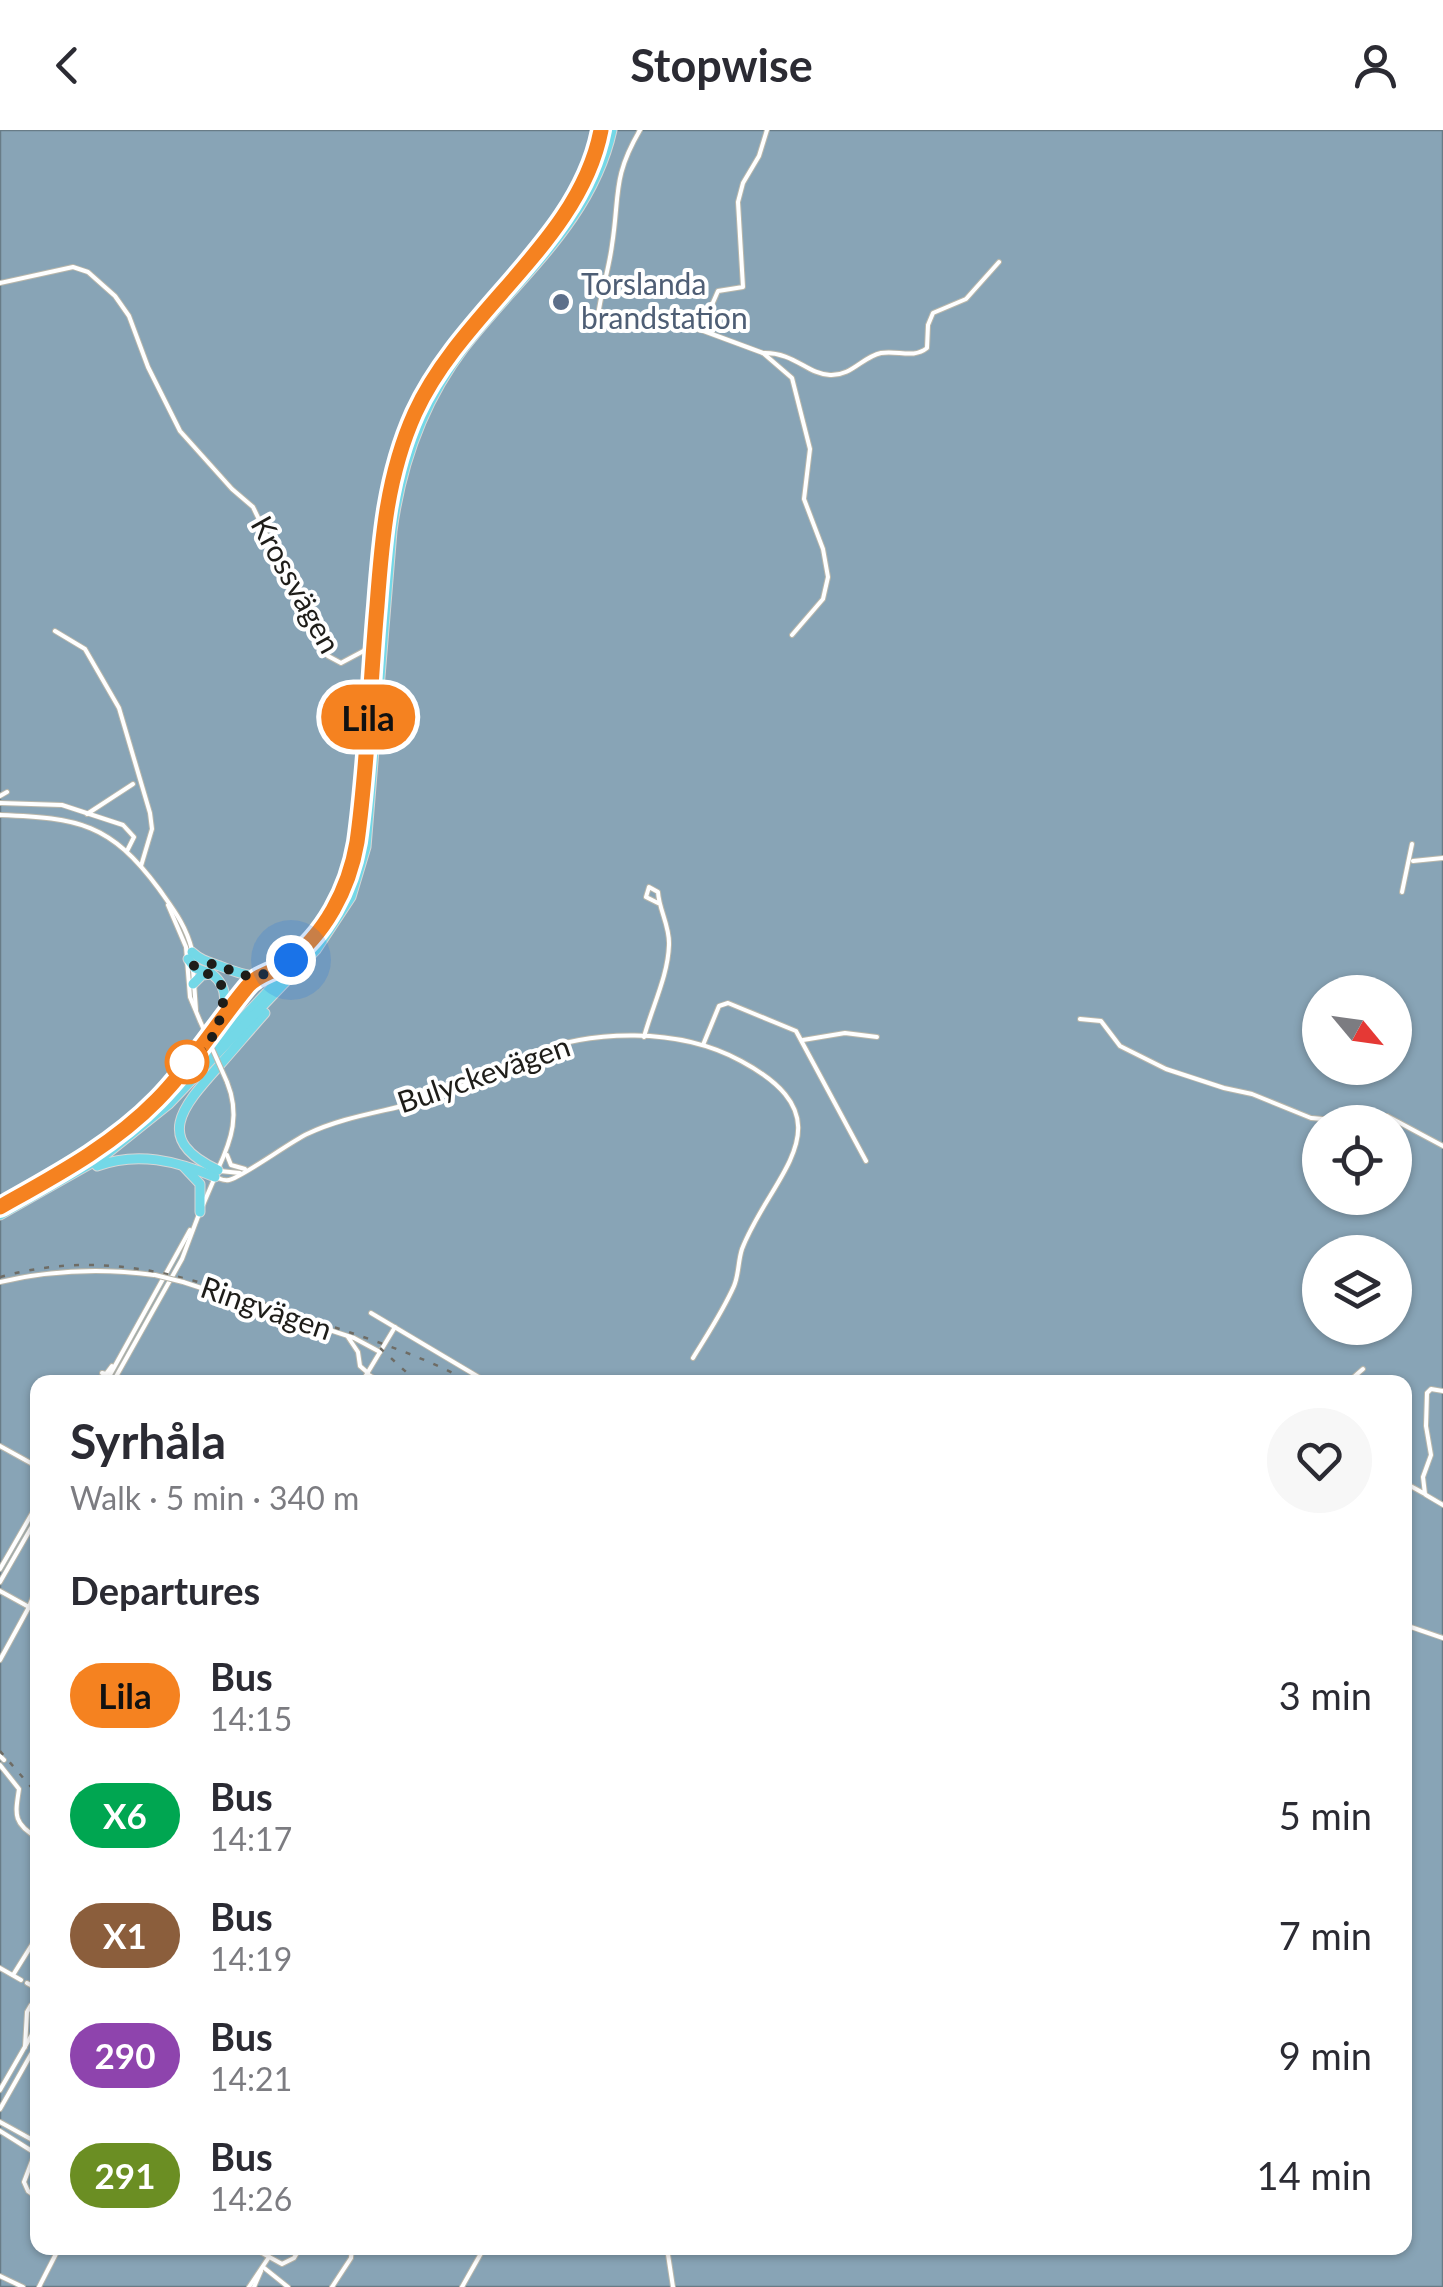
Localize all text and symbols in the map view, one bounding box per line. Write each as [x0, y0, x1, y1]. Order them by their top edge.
icon: back [40, 38, 95, 93]
text: Stopwise [630, 38, 813, 92]
icon: person [1348, 38, 1403, 93]
place label: Torslanda brandstation [581, 265, 748, 335]
marker: Torslanda brandstation [550, 291, 572, 313]
street label: Krossvägen [244, 509, 349, 659]
line badge: Lila [298, 684, 438, 750]
text: Lila [341, 696, 395, 738]
your location [266, 935, 316, 985]
north arrow [1302, 975, 1412, 1085]
map controls [1302, 975, 1412, 1345]
street label: Bulyckevägen [392, 1027, 574, 1119]
unlabelled marker [166, 1041, 208, 1083]
button: locate [1302, 1105, 1412, 1215]
button: layers [1302, 1235, 1412, 1345]
street label: Ringvägen [196, 1268, 337, 1346]
button: heart [1267, 1408, 1372, 1513]
text: Syrhåla [70, 1412, 226, 1469]
text: Walk · 5 min · 340 m [70, 1478, 359, 1517]
text: Departures [70, 1567, 260, 1613]
text: Bus [210, 1653, 273, 1699]
text: 3 min [1279, 1672, 1372, 1718]
text: Lila [98, 1674, 152, 1716]
text: 14:15 [210, 1699, 292, 1738]
text: Bus [210, 1773, 273, 1819]
text: 5 min [1279, 1792, 1372, 1838]
text: X6 [103, 1794, 147, 1836]
text: 14:17 [210, 1819, 292, 1858]
text: Bus [210, 1893, 273, 1939]
text: 7 min [1279, 1912, 1372, 1958]
text: X1 [103, 1914, 147, 1956]
text: 14:19 [210, 1939, 292, 1978]
text: Bus [210, 2013, 273, 2059]
text: 9 min [1279, 2032, 1372, 2078]
text: 290 [95, 2034, 155, 2076]
text: 14:21 [210, 2059, 292, 2098]
text: Bus [210, 2133, 273, 2179]
text: 14 min [1257, 2152, 1372, 2198]
text: 291 [95, 2154, 155, 2196]
text: 14:26 [210, 2179, 292, 2218]

